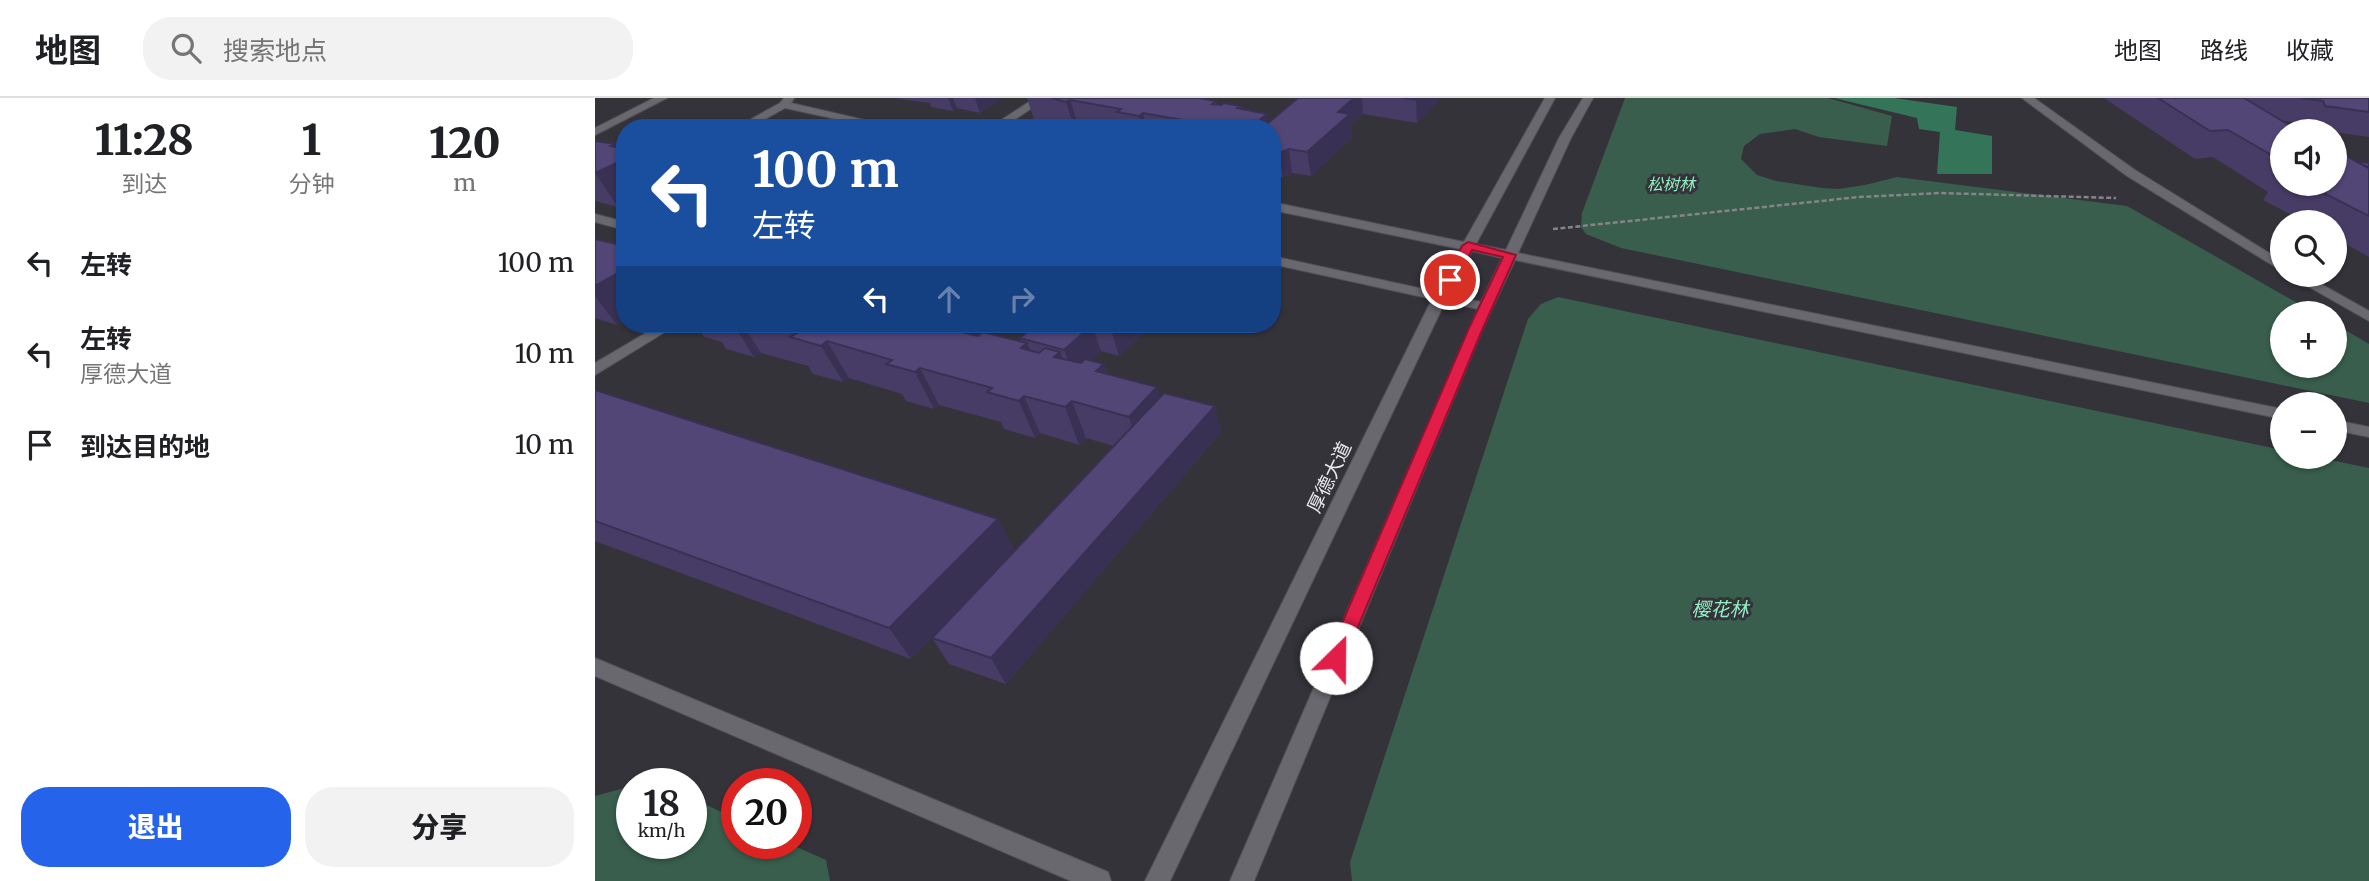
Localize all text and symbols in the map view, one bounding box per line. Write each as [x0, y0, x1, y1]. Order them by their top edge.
search box [143, 17, 633, 80]
icon: search [167, 29, 205, 67]
text: 地图 [35, 30, 101, 71]
text: 搜索地点 [223, 34, 327, 67]
text: 地图 [2114, 35, 2162, 66]
text: 路线 [2200, 35, 2248, 66]
text: 收藏 [2286, 35, 2334, 66]
text: 11:28 [95, 114, 194, 166]
text: 1 [302, 114, 321, 166]
text: 120 [429, 117, 500, 169]
map controls [2270, 119, 2347, 469]
button: sound [2270, 119, 2347, 196]
text: 100 m [752, 139, 899, 200]
icon: left [637, 147, 728, 238]
text: m [453, 168, 476, 197]
text: 到达 [121, 169, 167, 198]
text: 分钟 [288, 169, 334, 198]
park label: 松树林 [1647, 174, 1697, 194]
text: 左转 [752, 206, 816, 246]
button: search [2270, 210, 2347, 287]
icon: left [21, 244, 59, 282]
text: 100 m [498, 246, 574, 279]
text: 左转 [80, 248, 132, 281]
pin [1420, 250, 1480, 310]
icon: arrive [1431, 261, 1469, 299]
icon: left [857, 280, 895, 318]
icon: ahead [930, 280, 968, 318]
icon: right [1003, 280, 1041, 318]
button: + [2270, 301, 2347, 378]
text: 左转 [80, 322, 132, 355]
icon: left [21, 335, 59, 373]
text: 10 m [515, 337, 574, 370]
text: 厚德大道 [80, 359, 172, 388]
button: − [2270, 392, 2347, 469]
icon: arrive [21, 426, 59, 464]
text: 10 m [515, 428, 574, 461]
text: 到达目的地 [80, 430, 210, 463]
street label: 厚德大道 [1302, 438, 1356, 516]
park label: 樱花林 [1691, 597, 1750, 621]
position arrow [1299, 621, 1373, 695]
speed limit sign: 20 [721, 768, 812, 859]
text: 18 [643, 782, 680, 826]
button: 退出 [21, 787, 291, 867]
button: 分享 [305, 787, 574, 867]
text: km/h [638, 819, 685, 842]

